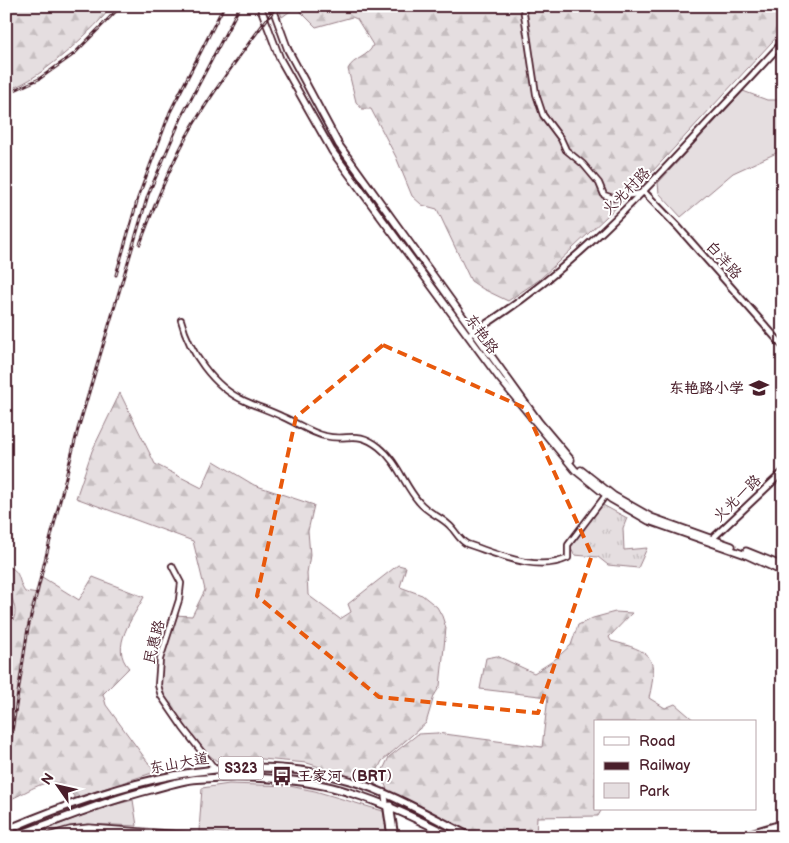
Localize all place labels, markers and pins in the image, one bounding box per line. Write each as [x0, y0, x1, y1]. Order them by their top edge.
school or university icon: 东艳路小学 [748, 377, 770, 399]
place label: 东艳路小学 [669, 379, 744, 398]
bus stop icon: 王家河（BRT） [271, 765, 293, 787]
place label: 王家河（BRT） [297, 767, 401, 786]

